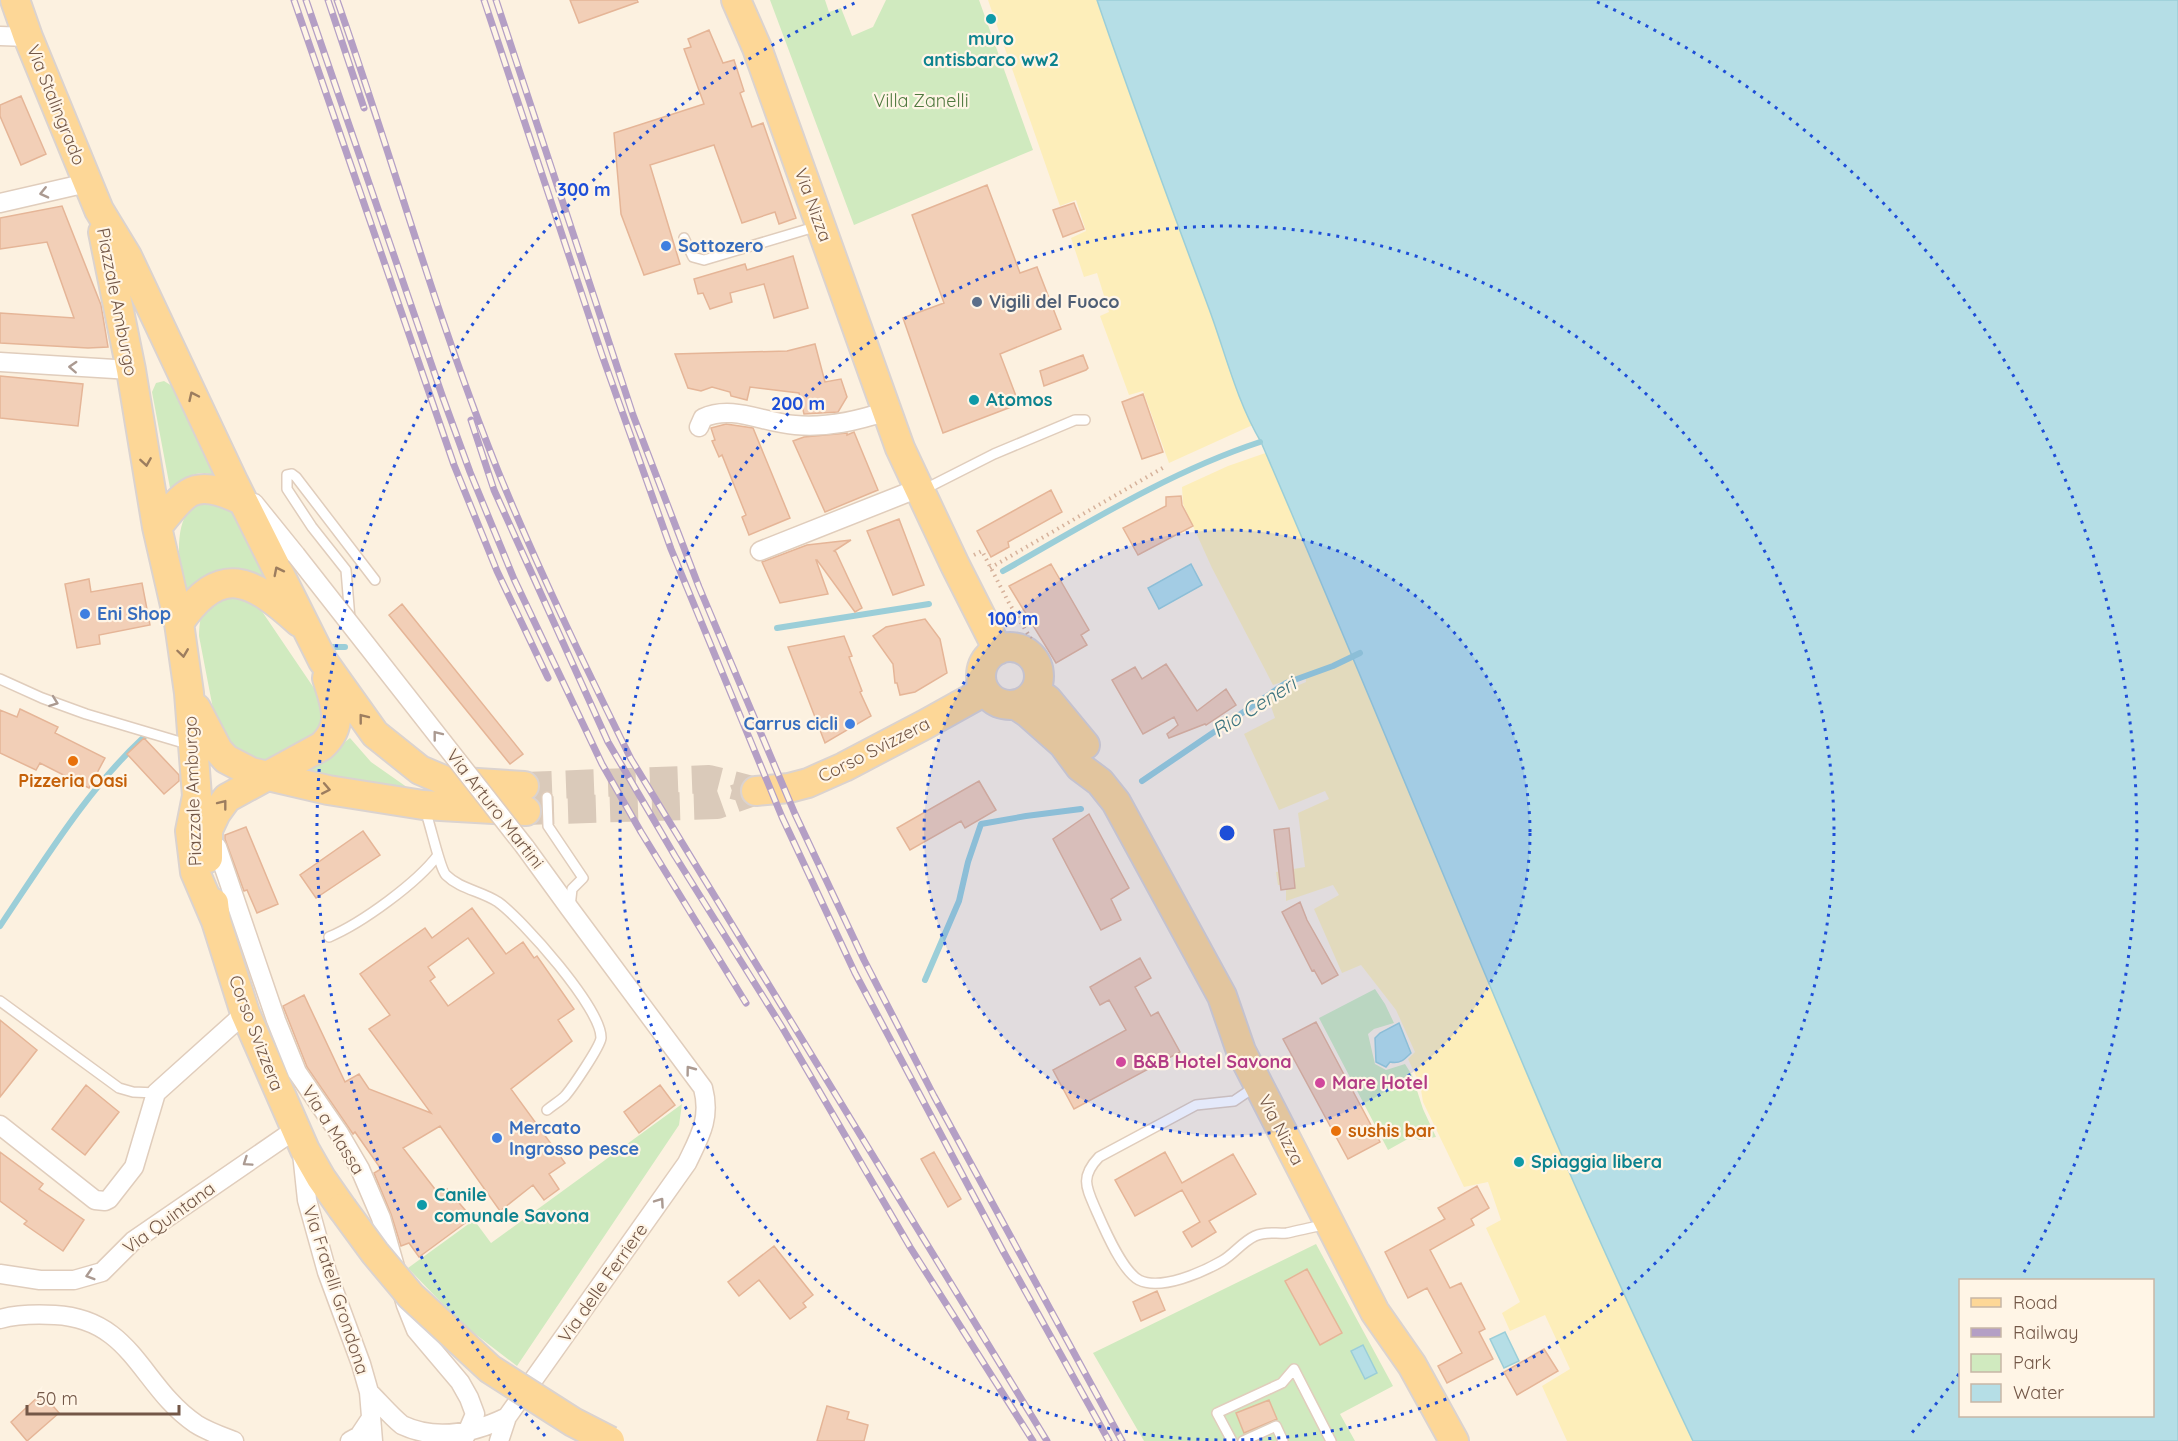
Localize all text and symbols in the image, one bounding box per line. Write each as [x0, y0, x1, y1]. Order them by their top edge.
marker: muro antisbarco ww2 [984, 12, 998, 26]
place label: muro antisbarco ww2 [923, 27, 1059, 71]
street label: Via Stalingrado [22, 41, 91, 168]
park label: Villa Zanelli [873, 89, 969, 112]
street label: Via Nizza [790, 165, 837, 245]
text: 300 m [557, 178, 611, 201]
one-way arrow [39, 186, 49, 199]
street label: Piazzale Amburgo [92, 226, 143, 378]
place label: Sottozero [678, 234, 763, 257]
marker: Sottozero [659, 239, 673, 253]
place label: Vigili del Fuoco [989, 290, 1119, 313]
marker: Vigili del Fuoco [970, 295, 984, 309]
one-way arrow [68, 360, 77, 373]
place label: Atomos [986, 388, 1053, 411]
one-way arrow [189, 391, 201, 402]
text: 200 m [771, 392, 825, 415]
marker: Atomos [967, 393, 981, 407]
one-way arrow [139, 456, 152, 466]
one-way arrow [274, 567, 286, 578]
place label: Eni Shop [97, 602, 171, 625]
marker: Eni Shop [78, 607, 92, 621]
text: 100 m [988, 607, 1038, 630]
one-way arrow [177, 648, 189, 658]
water label: Rio Ceneri [1207, 670, 1303, 742]
one-way arrow [48, 695, 59, 708]
place label: Carrus cicli [743, 712, 838, 735]
street label: Corso Svizzera [814, 712, 933, 788]
one-way arrow [359, 714, 370, 725]
street label: Piazzale Amburgo [178, 716, 207, 867]
marker: Carrus cicli [843, 717, 857, 731]
one-way arrow [434, 730, 445, 741]
street label: Via Arturo Martini [441, 744, 549, 873]
marker: Pizzeria Oasi [66, 754, 80, 768]
place label: Pizzeria Oasi [18, 769, 128, 792]
one-way arrow [321, 782, 331, 795]
one-way arrow [215, 800, 226, 811]
centre of rings [1217, 823, 1237, 843]
street label: Corso Svizzera [224, 972, 289, 1094]
place label: B&B Hotel Savona [1133, 1050, 1291, 1073]
marker: B&B Hotel Savona [1114, 1055, 1128, 1069]
one-way arrow [687, 1066, 698, 1077]
place label: Mare Hotel [1332, 1071, 1428, 1094]
marker: Mare Hotel [1313, 1076, 1327, 1090]
street label: Via a Massa [297, 1081, 370, 1179]
street label: Via Nizza [1253, 1090, 1310, 1169]
place label: Mercato Ingrosso pesce [509, 1116, 639, 1160]
place label: sushis bar [1348, 1119, 1435, 1142]
marker: sushis bar [1329, 1124, 1343, 1138]
marker: Mercato Ingrosso pesce [490, 1131, 504, 1145]
place label: Spiaggia libera [1531, 1150, 1662, 1173]
one-way arrow [243, 1155, 254, 1166]
marker: Spiaggia libera [1512, 1155, 1526, 1169]
street label: Via Quintana [118, 1176, 219, 1259]
place label: Canile comunale Savona [434, 1183, 589, 1227]
one-way arrow [653, 1197, 664, 1208]
marker: Canile comunale Savona [415, 1198, 429, 1212]
street label: Via Fratelli Grondona [298, 1203, 375, 1377]
street label: Via delle Ferriere [553, 1219, 652, 1347]
one-way arrow [85, 1268, 96, 1280]
legend [1959, 1279, 2154, 1417]
text: Road [2013, 1291, 2058, 1314]
text: Railway [2013, 1321, 2079, 1344]
text: Park [2013, 1351, 2051, 1374]
scale bar [27, 1378, 178, 1416]
text: Water [2013, 1381, 2064, 1404]
text: 50 m [36, 1387, 78, 1410]

